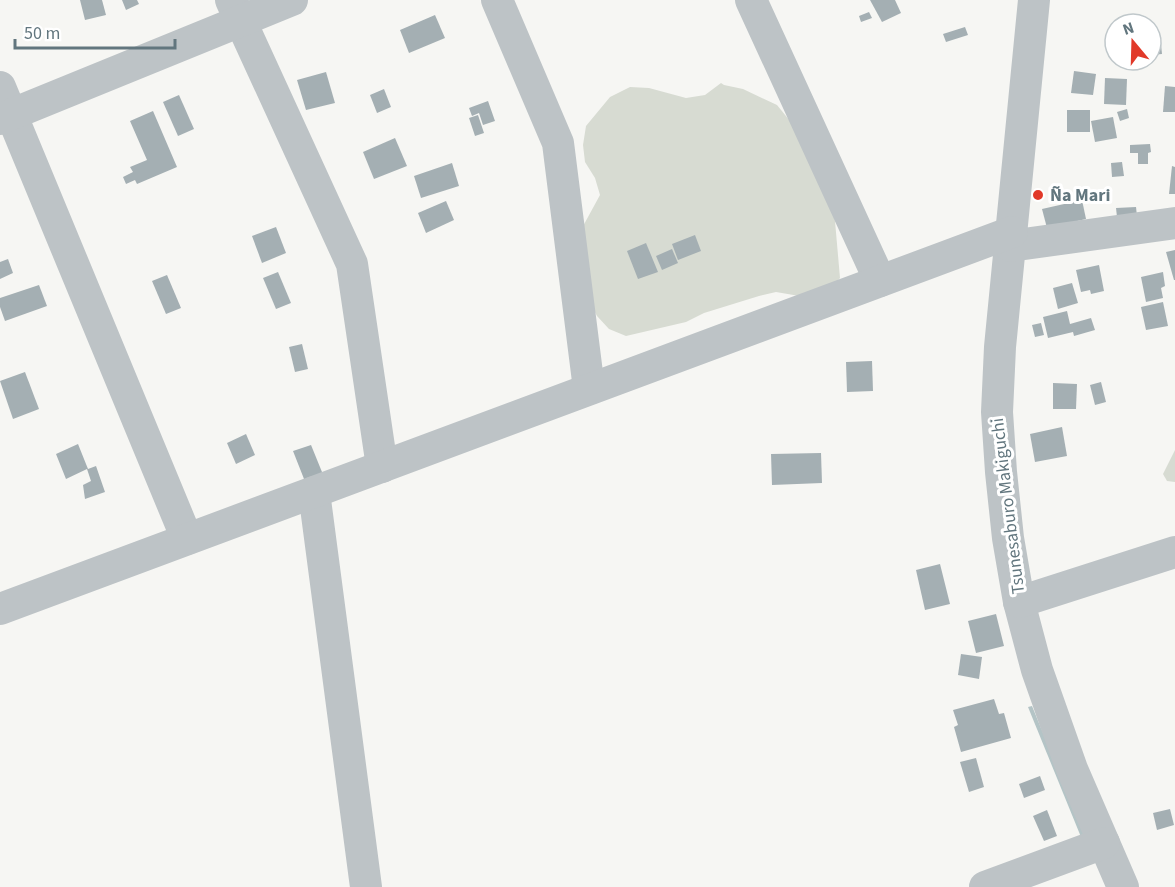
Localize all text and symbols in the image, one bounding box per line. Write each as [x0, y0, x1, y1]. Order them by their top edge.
scale bar [15, 12, 176, 50]
north arrow [1103, 12, 1163, 72]
text: N [1120, 17, 1137, 41]
text: 50 m [24, 21, 60, 46]
place label: Ña Mari [1050, 183, 1110, 208]
marker: Ña Mari [1031, 188, 1045, 202]
street label: Tsunesaburo Makiguchi [985, 416, 1031, 596]

